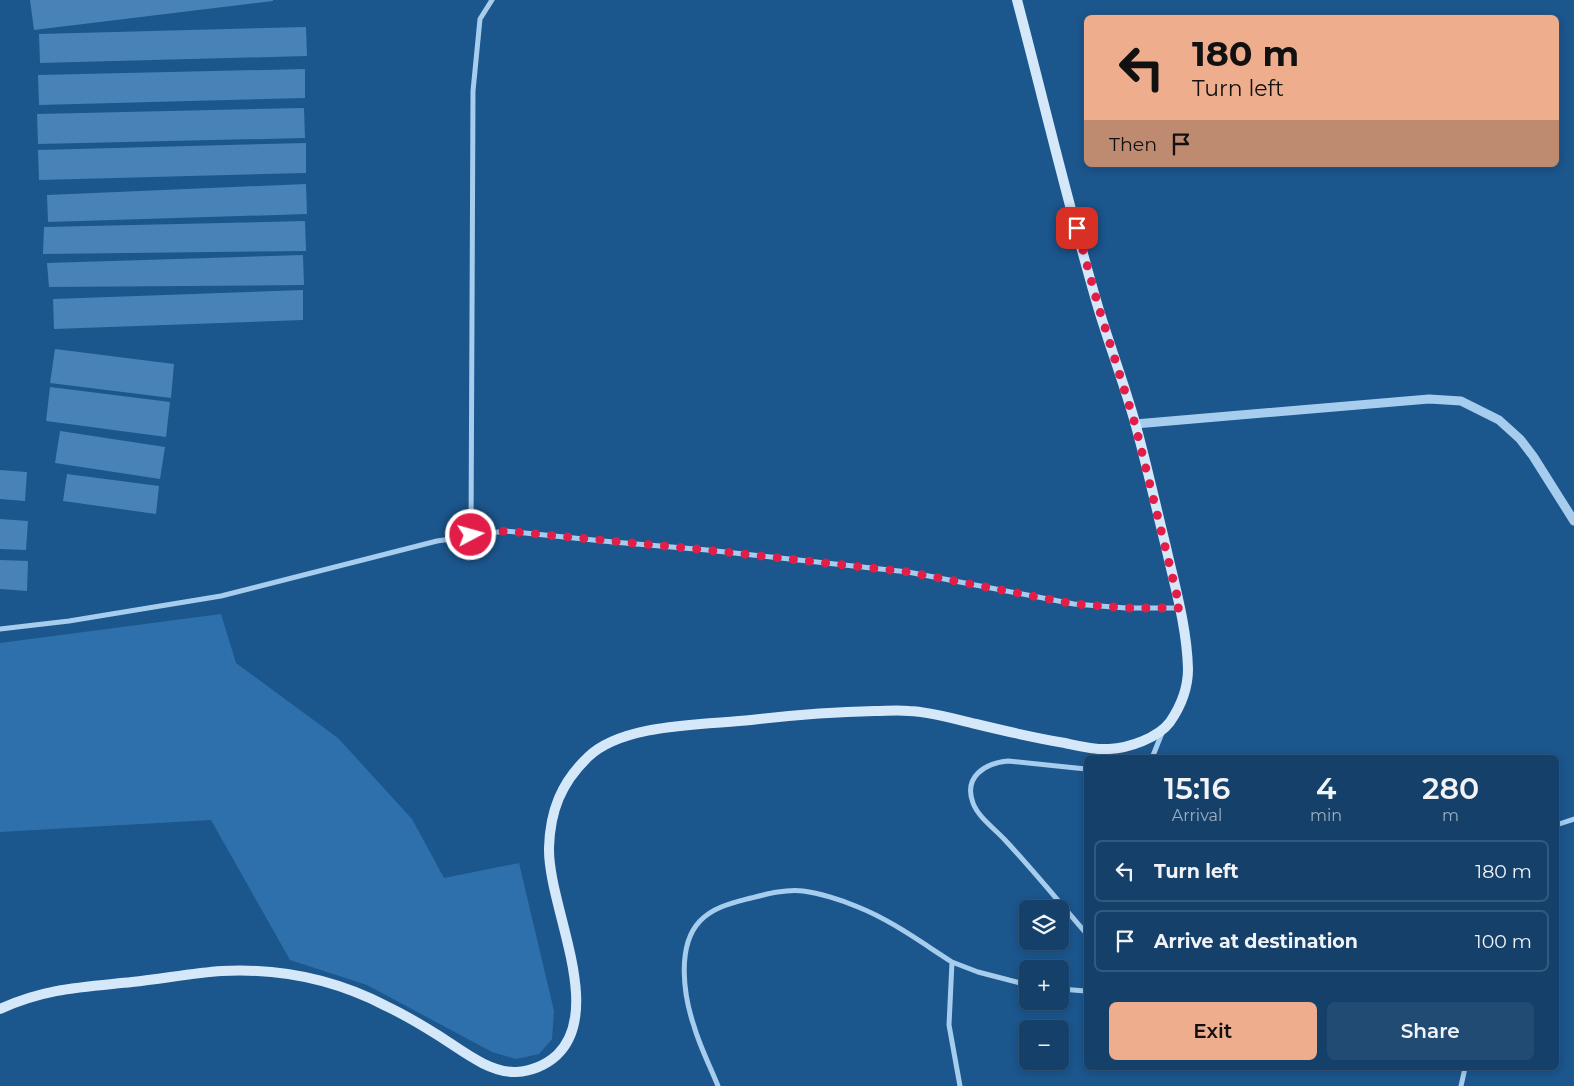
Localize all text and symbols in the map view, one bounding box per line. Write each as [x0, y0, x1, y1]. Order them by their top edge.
text: 180 m [1192, 32, 1299, 75]
icon: left [1109, 35, 1174, 100]
text: Turn left [1192, 75, 1284, 102]
icon: arrive [1167, 130, 1195, 158]
text: Then [1109, 133, 1157, 156]
pin [1056, 207, 1098, 249]
icon: arrive [1063, 214, 1091, 242]
position arrow [444, 508, 496, 560]
text: 15:16 [1164, 770, 1230, 807]
text: 4 [1316, 770, 1336, 807]
text: 280 [1422, 770, 1479, 807]
text: Arrival [1172, 806, 1222, 825]
text: min [1310, 806, 1342, 825]
text: m [1442, 806, 1459, 825]
icon: left [1111, 857, 1139, 885]
text: Turn left [1154, 860, 1239, 883]
text: 180 m [1475, 860, 1532, 883]
map controls [1019, 900, 1069, 1070]
button: layers [1019, 900, 1069, 950]
icon: arrive [1111, 927, 1139, 955]
text: Arrive at destination [1154, 930, 1358, 953]
text: 100 m [1475, 930, 1532, 953]
button: + [1019, 960, 1069, 1010]
button: Exit [1109, 1002, 1317, 1060]
button: Share [1327, 1002, 1534, 1060]
button: − [1019, 1020, 1069, 1070]

